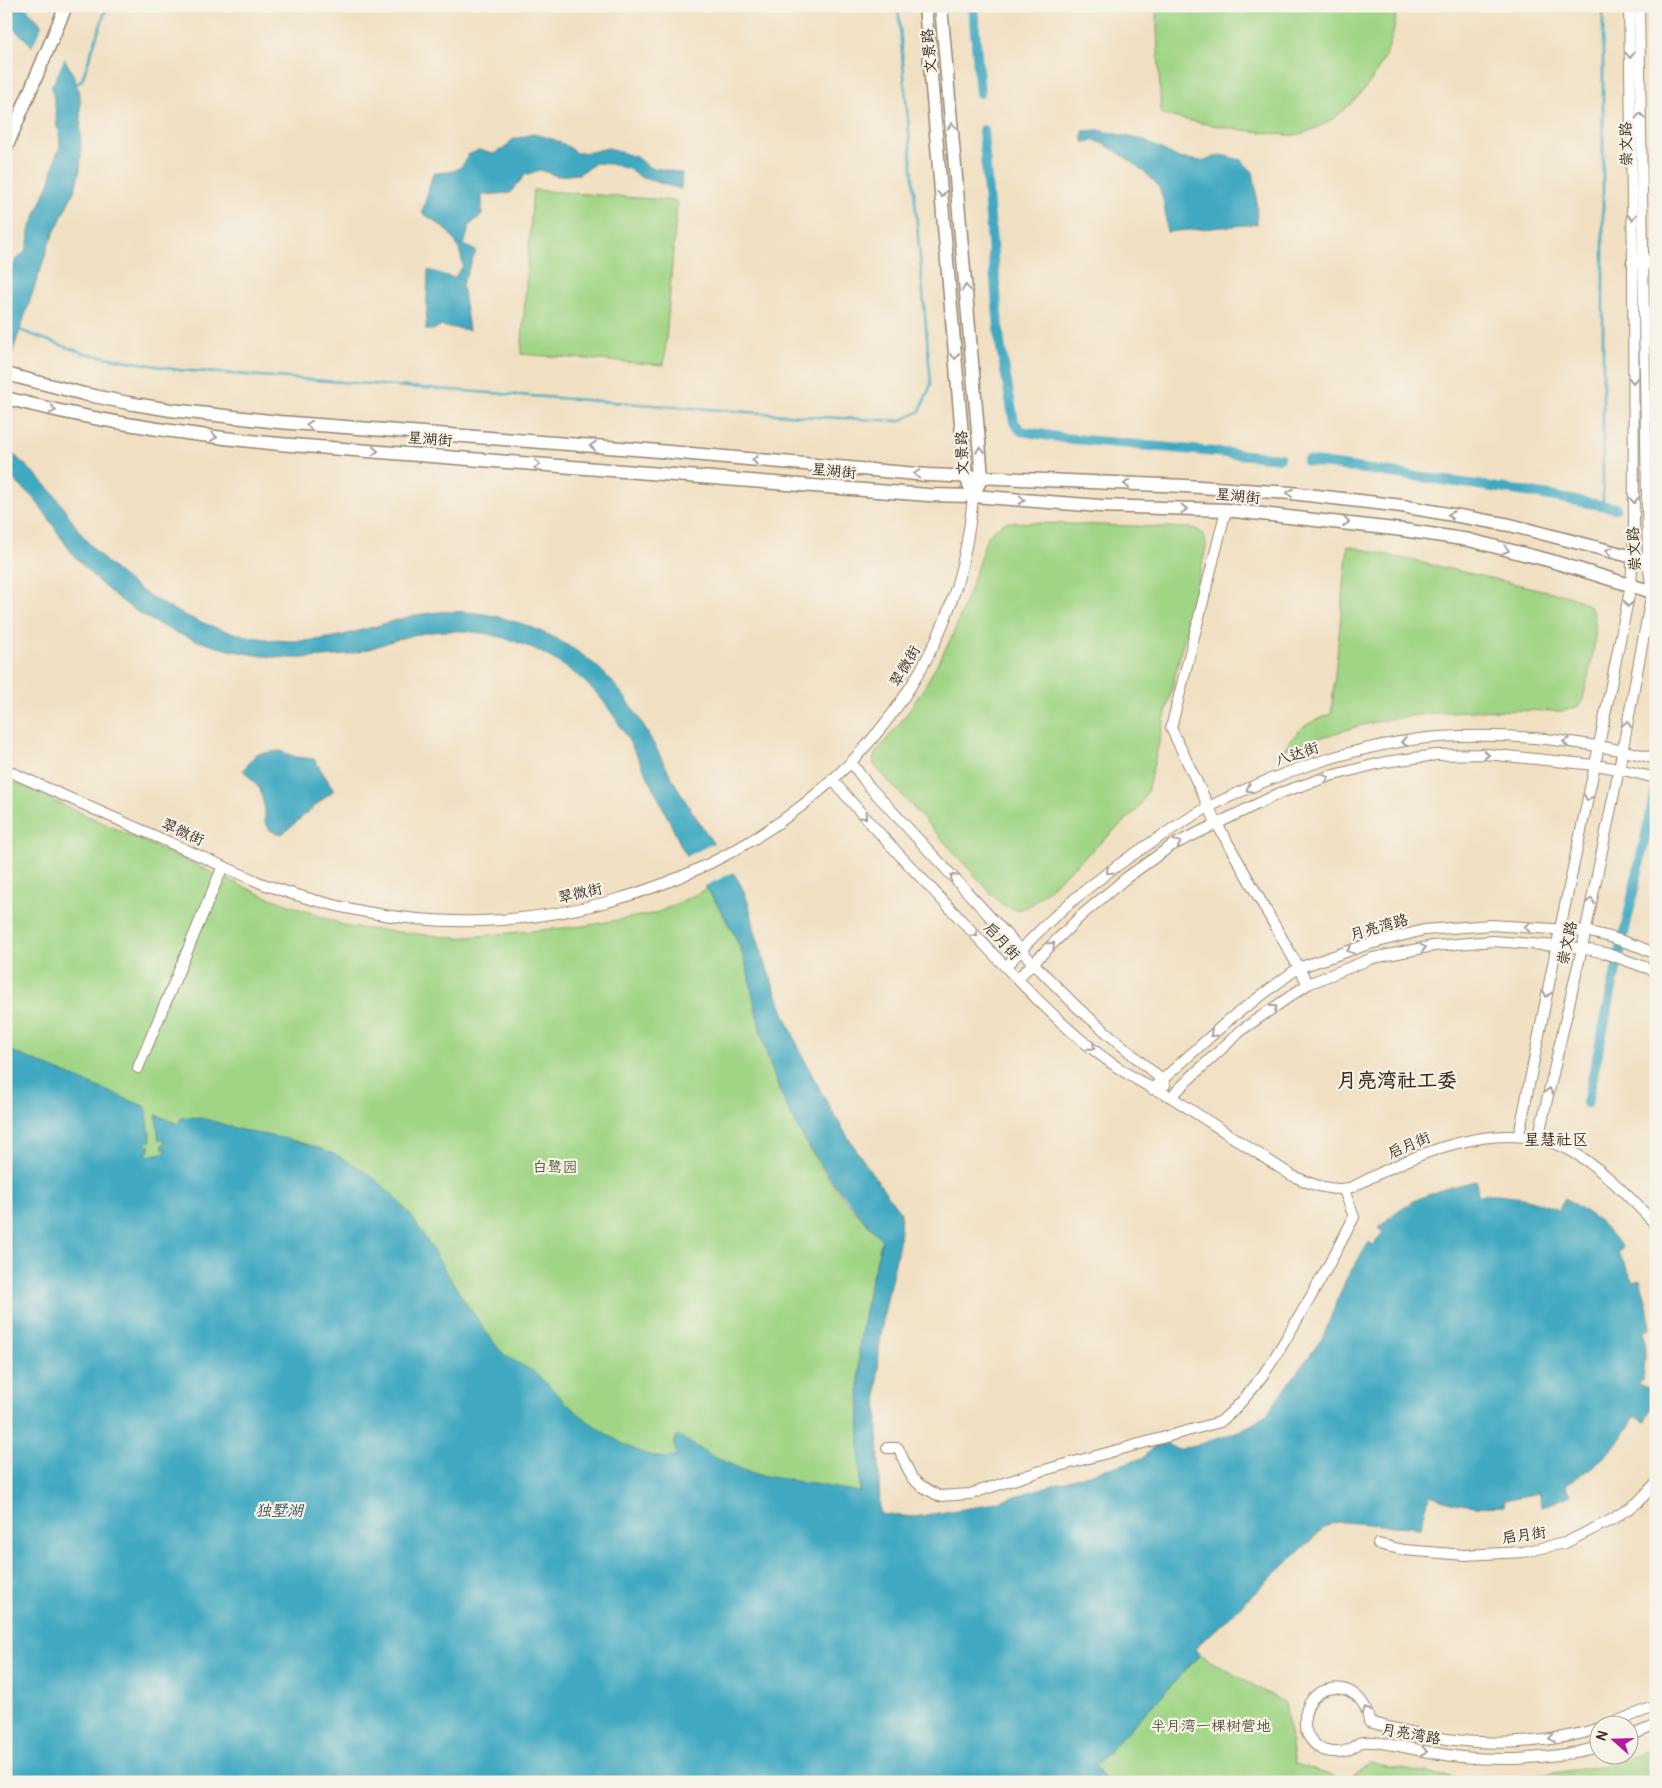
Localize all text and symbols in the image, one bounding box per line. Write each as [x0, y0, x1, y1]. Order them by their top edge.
street label: 文景路 [918, 28, 941, 74]
one-way arrow [1624, 51, 1635, 59]
one-way arrow [1635, 112, 1645, 120]
street label: 崇文路 [1617, 121, 1636, 167]
one-way arrow [947, 122, 958, 130]
one-way arrow [936, 191, 947, 199]
one-way arrow [1627, 214, 1637, 222]
one-way arrow [961, 284, 972, 292]
one-way arrow [950, 352, 961, 360]
one-way arrow [1628, 376, 1638, 384]
one-way arrow [49, 404, 58, 415]
one-way arrow [305, 419, 313, 430]
street label: 星湖街 [407, 428, 453, 451]
street label: 文景路 [952, 430, 973, 476]
one-way arrow [210, 431, 218, 442]
one-way arrow [589, 441, 597, 452]
one-way arrow [975, 445, 986, 453]
one-way arrow [372, 446, 380, 457]
one-way arrow [751, 454, 759, 465]
one-way arrow [534, 458, 542, 469]
street label: 星湖街 [811, 460, 857, 483]
one-way arrow [913, 469, 921, 480]
one-way arrow [1123, 478, 1131, 489]
street label: 星湖街 [1215, 485, 1261, 508]
one-way arrow [1285, 488, 1293, 499]
one-way arrow [1018, 494, 1026, 505]
one-way arrow [1629, 496, 1639, 504]
one-way arrow [1180, 503, 1188, 514]
one-way arrow [1446, 510, 1455, 520]
one-way arrow [1342, 516, 1350, 527]
street label: 崇文路 [1624, 526, 1645, 572]
one-way arrow [1501, 544, 1510, 555]
one-way arrow [1605, 546, 1614, 557]
one-way arrow [1623, 600, 1633, 609]
street label: 翠微街 [886, 642, 925, 690]
one-way arrow [1621, 720, 1632, 729]
one-way arrow [1400, 737, 1409, 747]
one-way arrow [1562, 737, 1570, 747]
street label: 八达街 [1273, 738, 1322, 771]
one-way arrow [1482, 749, 1490, 760]
one-way arrow [1321, 773, 1330, 783]
one-way arrow [1245, 783, 1254, 793]
one-way arrow [1583, 793, 1594, 802]
one-way arrow [858, 810, 867, 819]
street label: 翠微街 [158, 815, 207, 850]
one-way arrow [1172, 839, 1181, 849]
one-way arrow [1106, 865, 1115, 874]
one-way arrow [950, 874, 959, 883]
street label: 翠微街 [556, 879, 604, 908]
one-way arrow [1585, 896, 1596, 905]
street label: 月亮湾路 [1348, 910, 1411, 945]
street label: 启月街 [979, 918, 1024, 964]
street label: 崇文路 [1554, 919, 1581, 967]
one-way arrow [1523, 922, 1531, 933]
one-way arrow [969, 929, 978, 938]
one-way arrow [1046, 942, 1055, 951]
one-way arrow [1346, 944, 1355, 954]
one-way arrow [1419, 944, 1427, 954]
one-way arrow [1542, 990, 1553, 999]
one-way arrow [1268, 1005, 1278, 1014]
one-way arrow [1210, 1028, 1219, 1037]
one-way arrow [1086, 1041, 1095, 1050]
district label: 月亮湾社工委 [1337, 1068, 1457, 1093]
one-way arrow [1543, 1087, 1554, 1096]
street label: 启月街 [1385, 1128, 1434, 1163]
district label: 星慧社区 [1524, 1130, 1588, 1150]
park label: 白鹭园 [532, 1158, 578, 1177]
water label: 独墅湖 [255, 1501, 305, 1521]
street label: 启月街 [1500, 1523, 1548, 1548]
one-way arrow [1361, 1706, 1371, 1715]
north arrow [1590, 1716, 1640, 1766]
park label: 半月湾一棵树营地 [1151, 1717, 1271, 1736]
street label: 月亮湾路 [1380, 1720, 1442, 1749]
text: N [1593, 1728, 1612, 1743]
one-way arrow [1548, 1732, 1556, 1743]
one-way arrow [1420, 1746, 1429, 1756]

